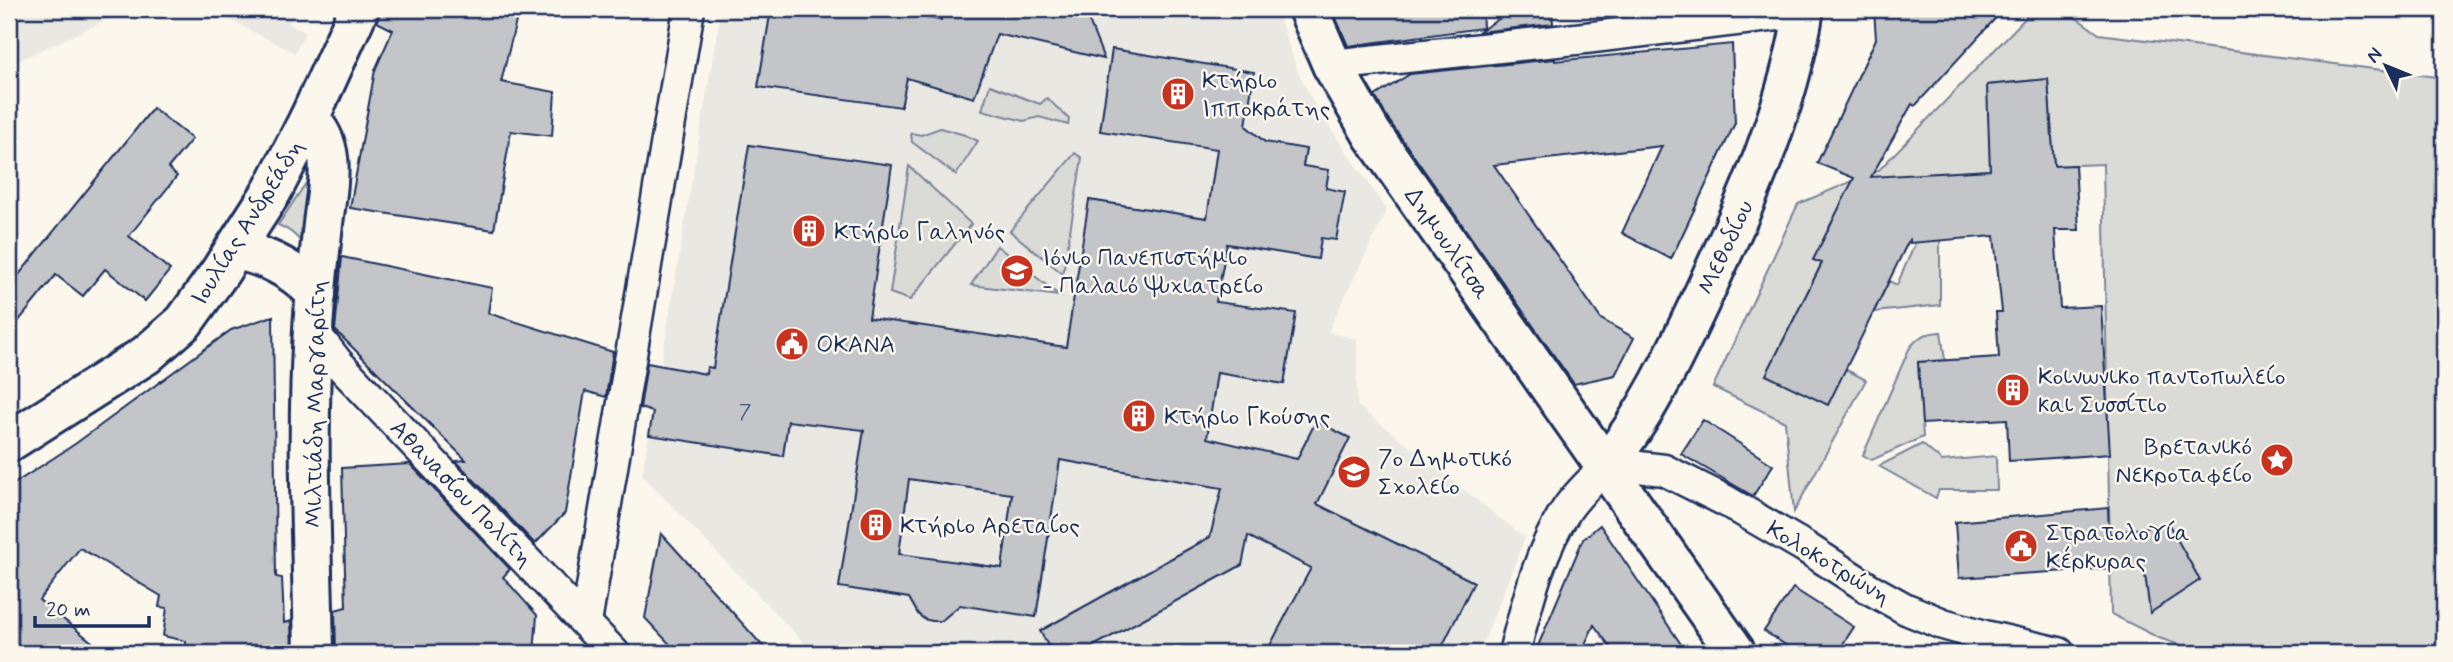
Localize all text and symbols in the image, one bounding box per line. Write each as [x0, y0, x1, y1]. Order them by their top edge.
north arrow [2352, 32, 2422, 102]
text: N [2361, 42, 2388, 69]
place label: Κτήριο Ιπποκράτης [1202, 66, 1330, 125]
building icon: Κτήριο Ιπποκράτης [1159, 75, 1197, 113]
street label: Ιουλίας Ανδρεάδη [185, 134, 312, 312]
street label: Δημουλίτσα [1397, 182, 1497, 306]
street label: Μεθοδίου [1691, 195, 1762, 300]
building icon: Κτήριο Γαληνός [790, 212, 828, 250]
place label: Κτήριο Γαληνός [834, 217, 1005, 248]
place label: Ιόνιο Πανεπιστήμιο - Παλαιό Ψυχιατρείο [1042, 243, 1263, 302]
school or university icon: Ιόνιο Πανεπιστήμιο - Παλαιό Ψυχιατρείο [998, 252, 1036, 290]
street label: Μιλτιάδη Μαργαρίτη [299, 280, 334, 528]
public building icon: ΟΚΑΝΑ [773, 325, 811, 363]
place label: ΟΚΑΝΑ [816, 330, 895, 361]
place label: Κοινωνικο παντοπωλείο και Συσσίτιο [2038, 362, 2285, 421]
building icon: Κοινωνικο παντοπωλείο και Συσσίτιο [1994, 371, 2032, 409]
building icon: Κτήριο Γκούσης [1120, 397, 1158, 435]
house number: 7 [739, 398, 752, 426]
place label: Κτήριο Γκούσης [1164, 402, 1330, 433]
street label: Αθανασίου Πολίτη [382, 414, 539, 575]
place label: Βρετανικό Νεκροταφείο [2116, 432, 2252, 491]
place icon: Βρετανικό Νεκροταφείο [2258, 441, 2296, 479]
place label: 7ο Δημοτικό Σχολείο [1378, 444, 1512, 503]
school or university icon: 7ο Δημοτικό Σχολείο [1335, 453, 1373, 491]
building icon: Κτήριο Αρεταίος [857, 506, 895, 544]
place label: Κτήριο Αρεταίος [900, 511, 1080, 542]
street label: Κολοκοτρώνη [1760, 514, 1896, 613]
place label: Στρατολογία Κέρκυρας [2046, 518, 2190, 577]
public building icon: Στρατολογία Κέρκυρας [2002, 527, 2040, 565]
scale bar [35, 585, 149, 629]
text: 20 m [46, 596, 91, 624]

